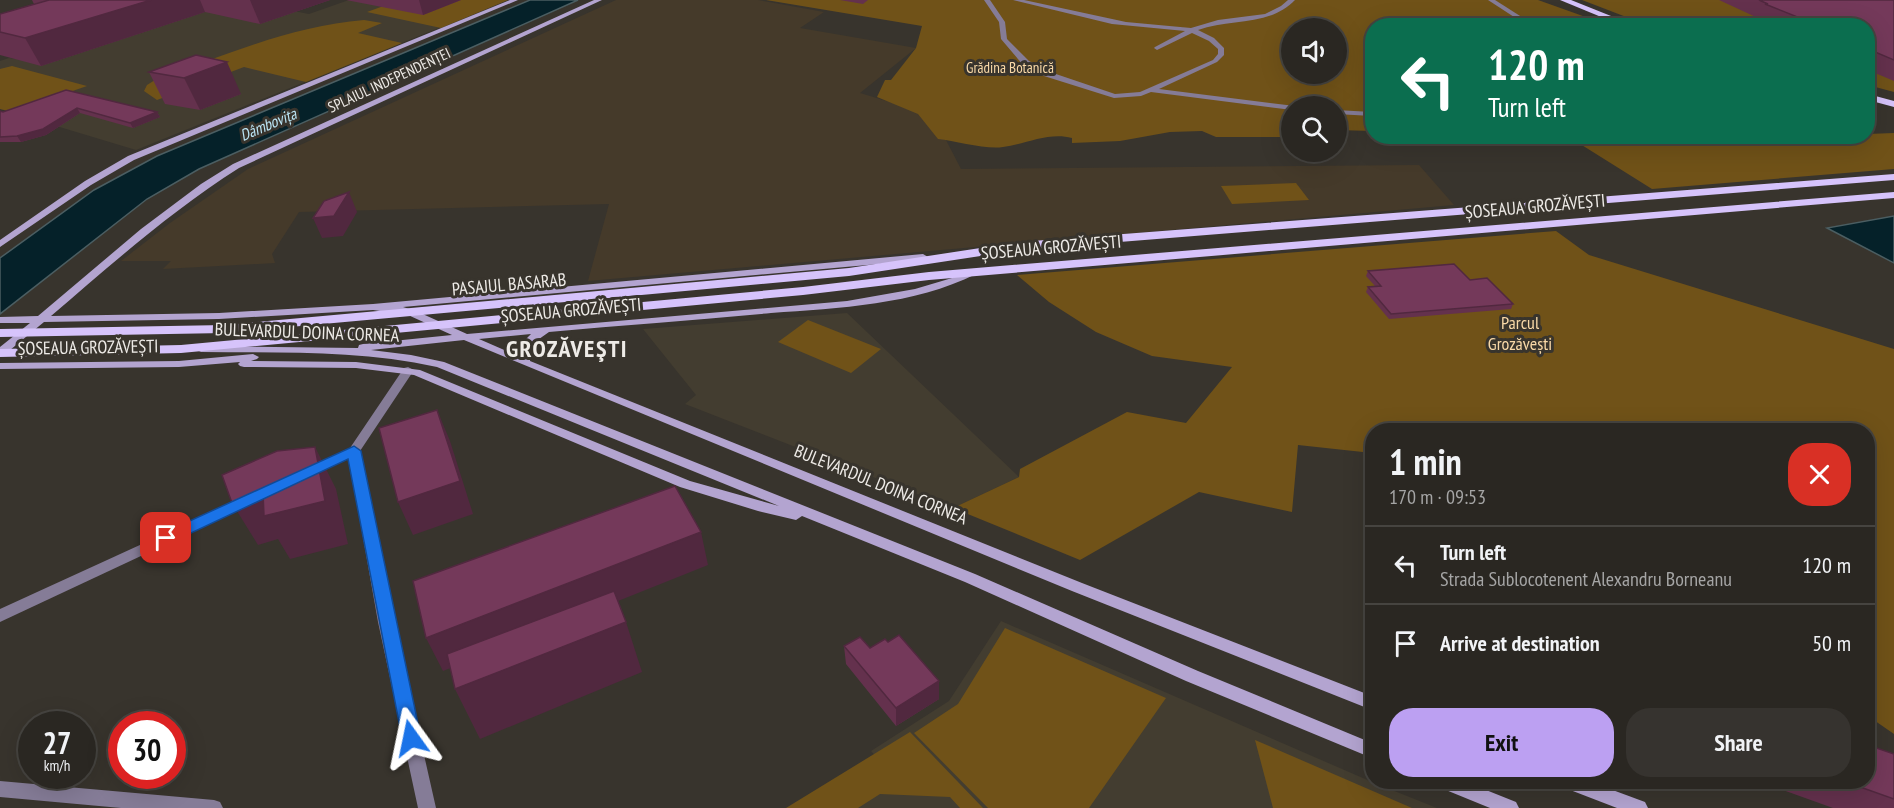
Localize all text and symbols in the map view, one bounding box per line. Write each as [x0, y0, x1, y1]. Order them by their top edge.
map controls [1281, 18, 1347, 162]
button: sound [1281, 18, 1347, 84]
text: 120 m [1488, 37, 1585, 92]
icon: left [1389, 42, 1467, 120]
street label: SPLAIUL INDEPENDENȚEI [325, 43, 453, 117]
park label: Grădina Botanică [966, 58, 1054, 77]
text: Turn left [1488, 90, 1566, 124]
button: search [1281, 96, 1347, 162]
water label: Dâmbovița [237, 103, 301, 145]
street label: ȘOSEAUA GROZĂVEȘTI [1464, 188, 1606, 224]
street label: ȘOSEAUA GROZĂVEȘTI [980, 229, 1122, 265]
street label: PASAJUL BASARAB [451, 268, 567, 300]
street label: ȘOSEAUA GROZĂVEȘTI [500, 292, 642, 328]
park label: Parcul Grozăvești [1488, 311, 1552, 355]
street label: BULEVARDUL DOINA CORNEA [214, 317, 400, 347]
district label: GROZĂVEŞTI [506, 333, 628, 364]
street label: ȘOSEAUA GROZĂVEȘTI [18, 334, 158, 360]
text: 1 min [1389, 438, 1462, 485]
street label: BULEVARDUL DOINA CORNEA [791, 439, 971, 529]
button: close [1788, 443, 1851, 506]
text: 170 m · 09:53 [1389, 484, 1486, 510]
pin [140, 512, 191, 563]
icon: arrive [149, 521, 182, 554]
text: Turn left [1440, 538, 1506, 566]
icon: left [1389, 549, 1422, 582]
text: 120 m [1802, 551, 1851, 579]
text: Strada Sublocotenent Alexandru Borneanu [1440, 566, 1732, 592]
icon: arrive [1389, 627, 1422, 660]
text: Arrive at destination [1440, 629, 1600, 657]
text: 50 m [1812, 629, 1851, 657]
position arrow [379, 706, 443, 770]
button: Exit [1389, 708, 1614, 777]
button: Share [1626, 708, 1851, 777]
speed limit sign: 30 [108, 711, 186, 789]
text: 27 [43, 723, 71, 762]
text: km/h [44, 756, 70, 775]

